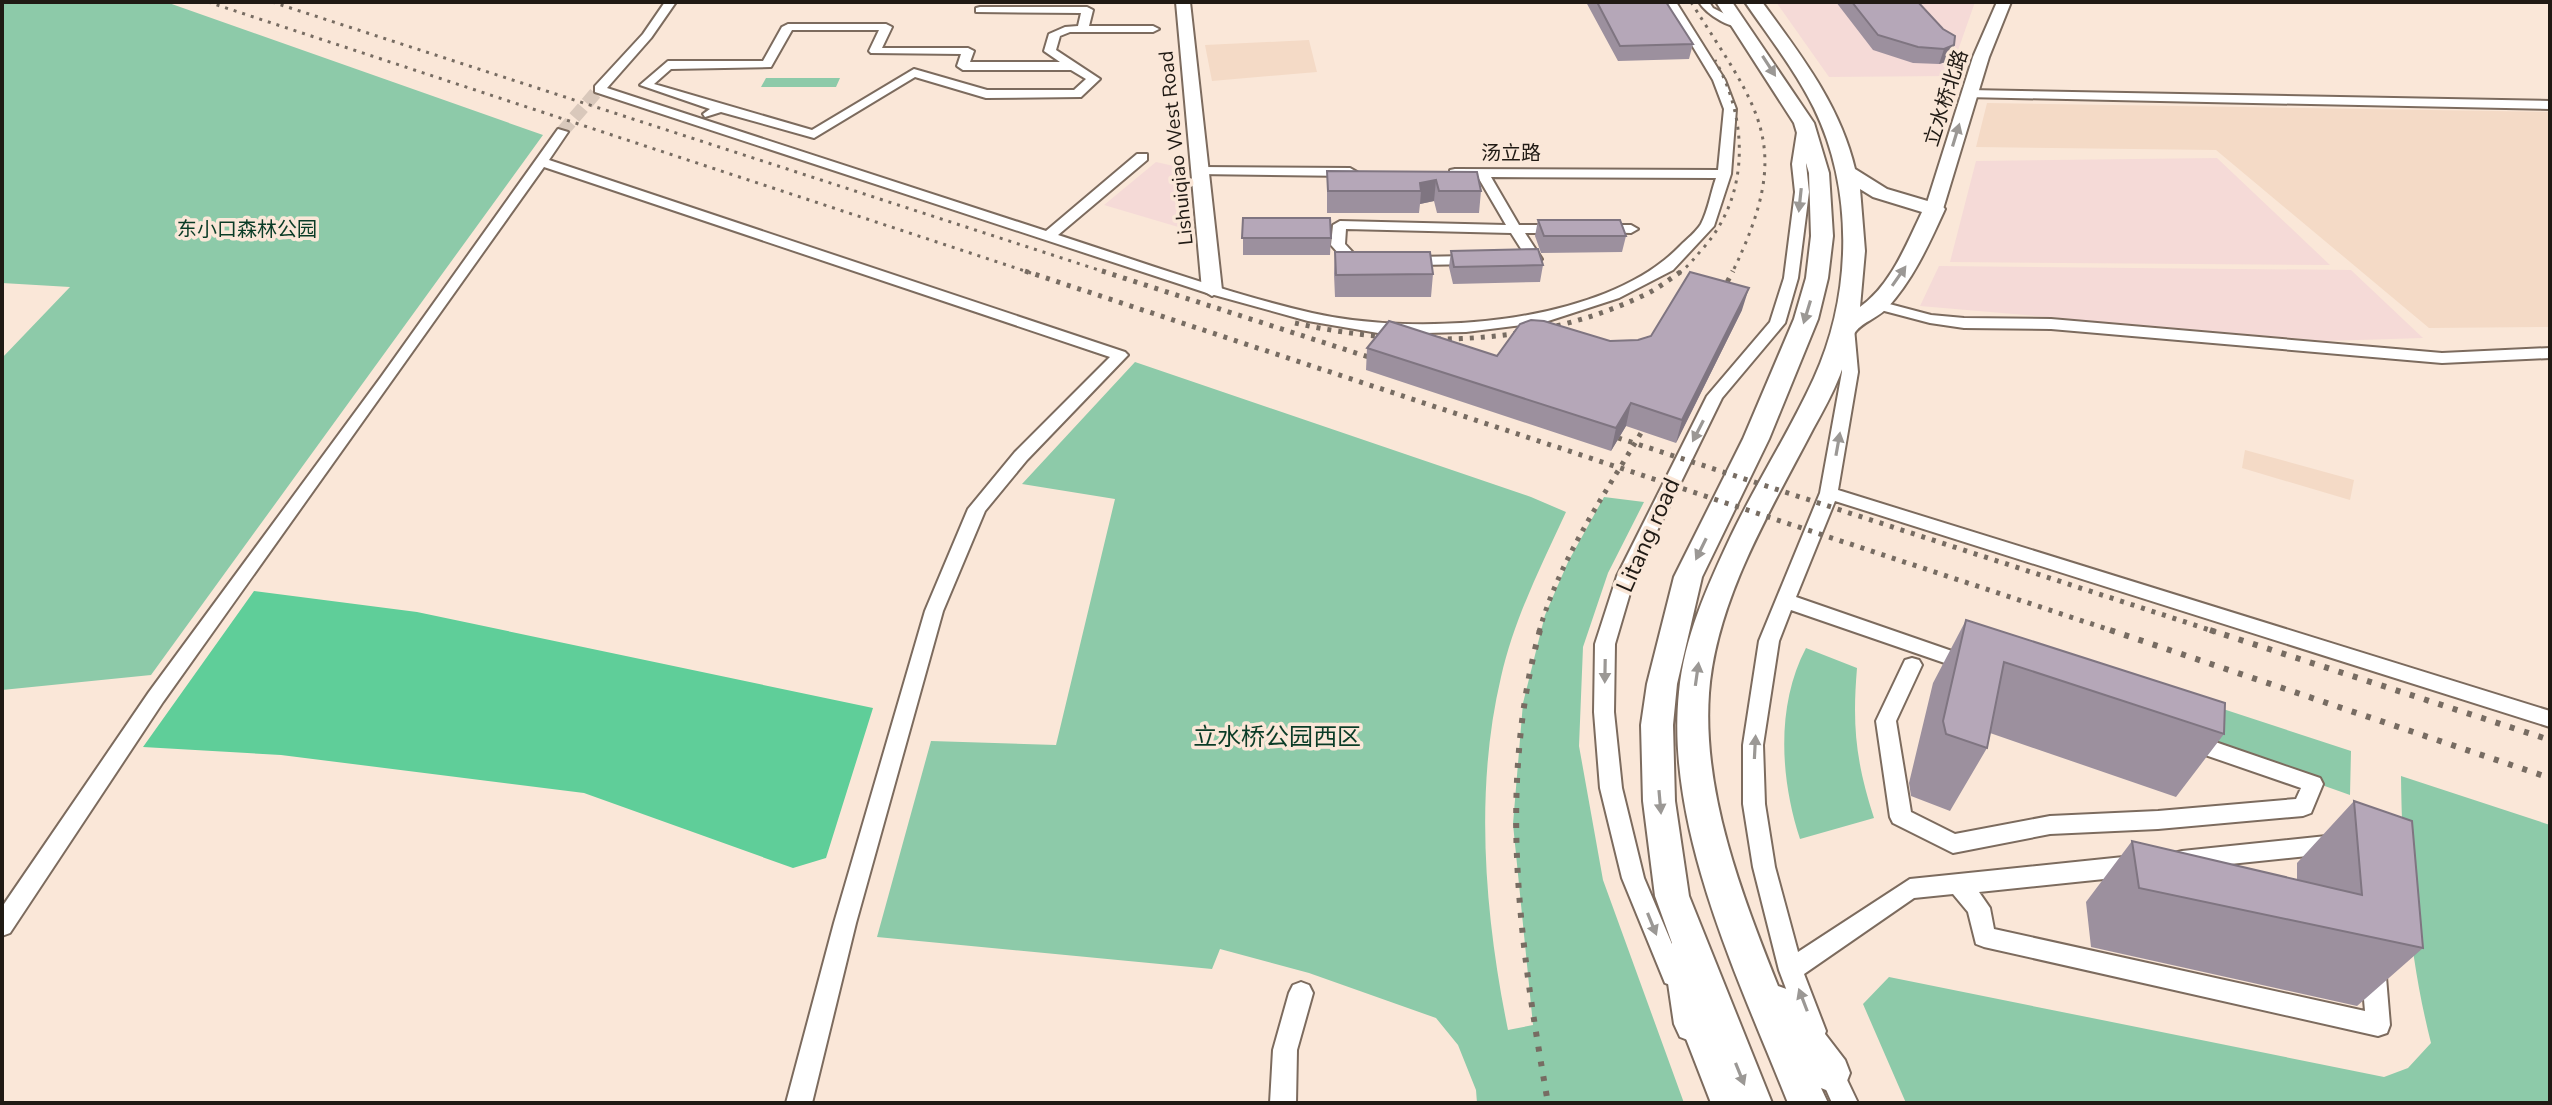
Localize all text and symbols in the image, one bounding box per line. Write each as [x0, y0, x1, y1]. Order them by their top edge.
street label: 立水桥北路 [1918, 46, 1974, 150]
street label: Lishuiqiao West Road [1152, 50, 1200, 246]
one-way arrow [1761, 56, 1776, 77]
one-way arrow [1950, 122, 1963, 146]
street label: 汤立路 [1481, 140, 1541, 167]
one-way arrow [1793, 188, 1806, 213]
park label: 东小口森林公园 [177, 216, 317, 243]
one-way arrow [1891, 266, 1906, 287]
one-way arrow [1800, 300, 1813, 324]
one-way arrow [1691, 419, 1704, 442]
one-way arrow [1832, 432, 1844, 457]
street label: Litang road [1609, 473, 1687, 597]
one-way arrow [1695, 538, 1708, 561]
one-way arrow [1599, 659, 1611, 684]
one-way arrow [1691, 661, 1704, 686]
park label: 立水桥公园西区 [1193, 721, 1361, 753]
one-way arrow [1748, 734, 1761, 759]
one-way arrow [1653, 790, 1666, 815]
one-way arrow [1646, 912, 1659, 936]
one-way arrow [1796, 988, 1809, 1012]
one-way arrow [1734, 1062, 1747, 1086]

